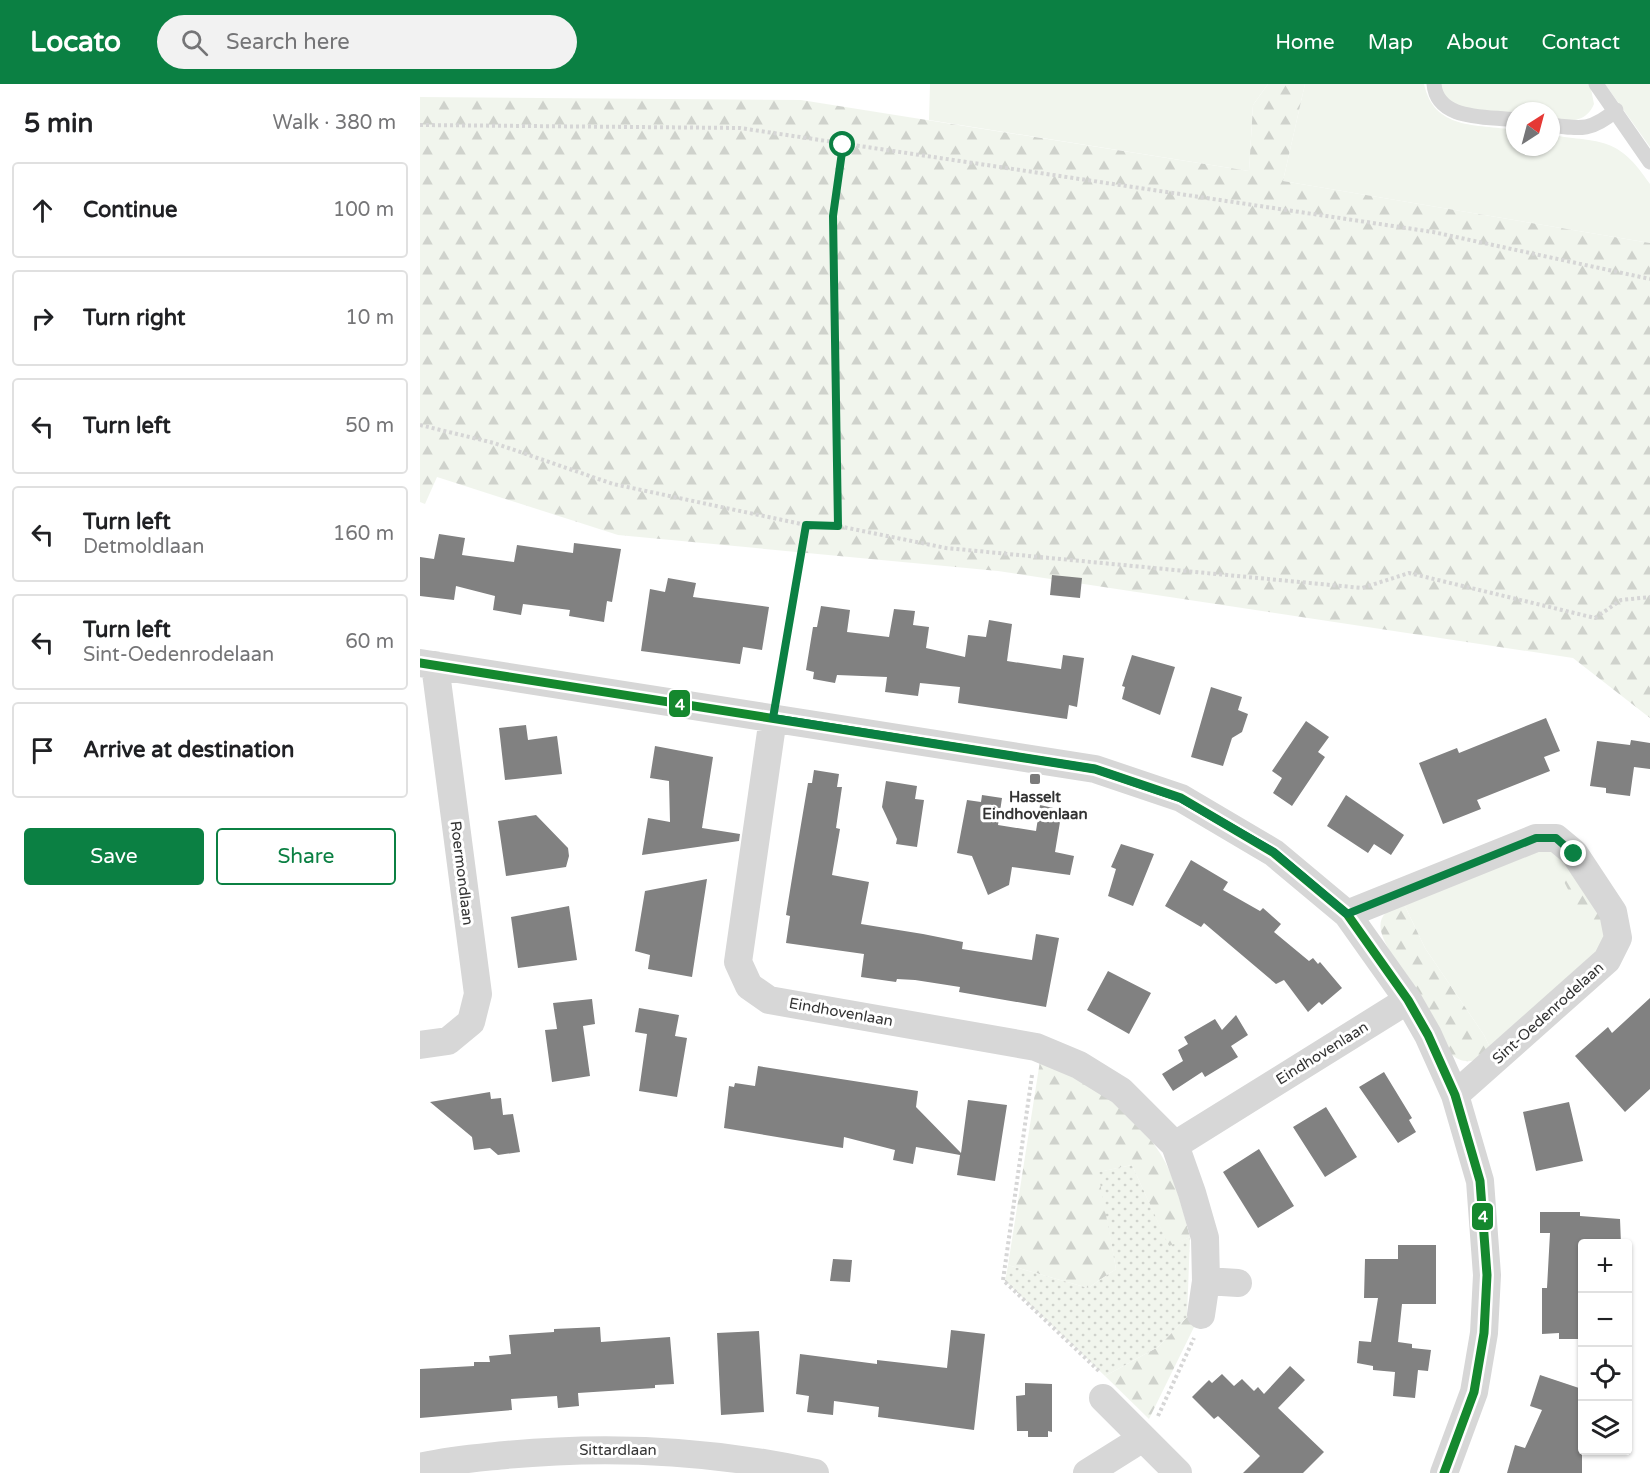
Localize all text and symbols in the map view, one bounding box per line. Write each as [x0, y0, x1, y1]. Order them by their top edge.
search box [157, 15, 577, 69]
text: Locato [30, 25, 121, 59]
icon: search [178, 26, 211, 59]
text: Search here [226, 29, 350, 55]
text: Home [1275, 30, 1335, 55]
text: Map [1368, 30, 1413, 55]
text: About [1446, 30, 1508, 55]
text: Contact [1541, 30, 1620, 55]
north arrow [1506, 102, 1560, 156]
text: 5 min [24, 108, 93, 139]
text: Walk · 380 m [273, 111, 396, 135]
route start [829, 131, 855, 157]
icon: ahead [26, 194, 59, 227]
text: Continue [83, 197, 178, 223]
text: 100 m [333, 198, 394, 222]
icon: right [26, 302, 59, 335]
text: Turn right [83, 305, 185, 331]
text: 10 m [345, 306, 394, 330]
icon: left [26, 410, 59, 443]
text: Turn left [83, 413, 171, 439]
text: 50 m [345, 414, 394, 438]
text: Turn left [83, 509, 171, 535]
icon: left [26, 518, 59, 551]
text: 160 m [333, 522, 394, 546]
text: Detmoldlaan [83, 535, 204, 559]
text: Turn left [83, 617, 171, 643]
icon: left [26, 626, 59, 659]
text: 60 m [345, 630, 394, 654]
text: Sint-Oedenrodelaan [83, 643, 274, 667]
line badge: 4 [668, 689, 691, 718]
text: 4 [675, 695, 685, 715]
icon: arrive [26, 734, 59, 767]
text: Arrive at destination [83, 737, 294, 763]
marker: Hasselt Eindhovenlaan [1028, 772, 1042, 786]
place label: Hasselt Eindhovenlaan [982, 788, 1088, 823]
street label: Roermondlaan [447, 820, 477, 926]
button: Save [24, 828, 204, 885]
button: Share [216, 828, 396, 885]
route end [1560, 840, 1586, 866]
street label: Sint-Oedenrodelaan [1489, 958, 1607, 1068]
street label: Eindhovenlaan [788, 994, 894, 1030]
street label: Eindhovenlaan [1273, 1017, 1371, 1089]
line badge: 4 [1471, 1202, 1494, 1231]
text: 4 [1478, 1207, 1488, 1227]
map controls [1578, 1239, 1632, 1455]
button: + [1578, 1239, 1632, 1293]
button: − [1578, 1293, 1632, 1347]
button: locate [1578, 1347, 1632, 1401]
button: layers [1578, 1401, 1632, 1455]
street label: Sittardlaan [579, 1441, 657, 1459]

